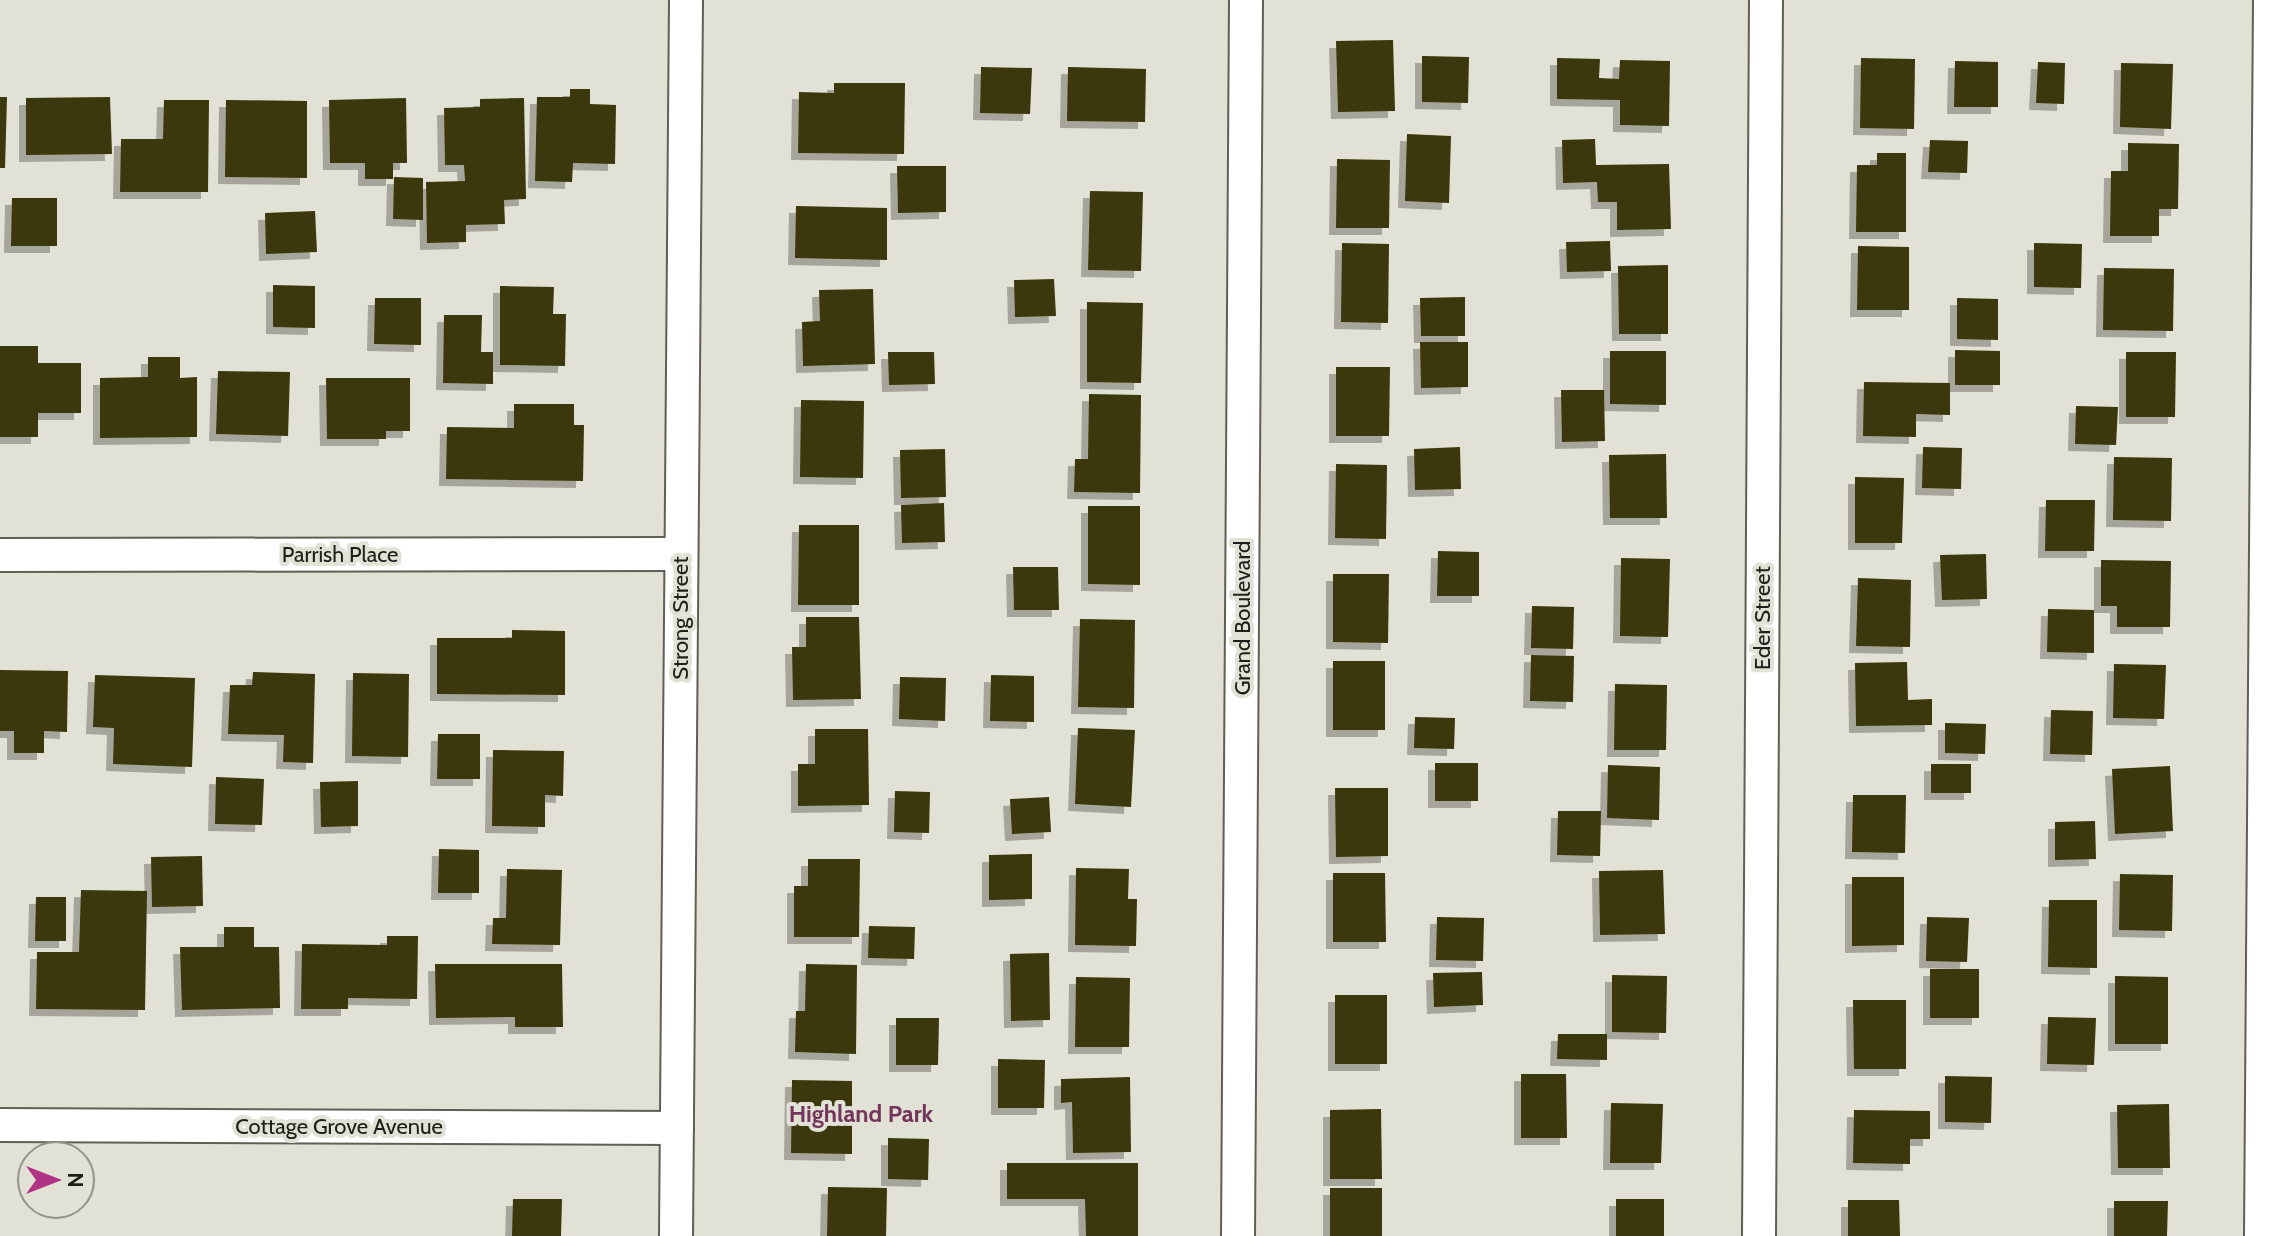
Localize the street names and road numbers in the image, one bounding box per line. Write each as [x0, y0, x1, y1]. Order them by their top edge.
street label: Parrish Place [282, 541, 398, 568]
street label: Grand Boulevard [1229, 541, 1256, 695]
street label: Strong Street [667, 556, 694, 680]
street label: Eder Street [1749, 566, 1776, 670]
street label: Cottage Grove Avenue [235, 1113, 443, 1140]

